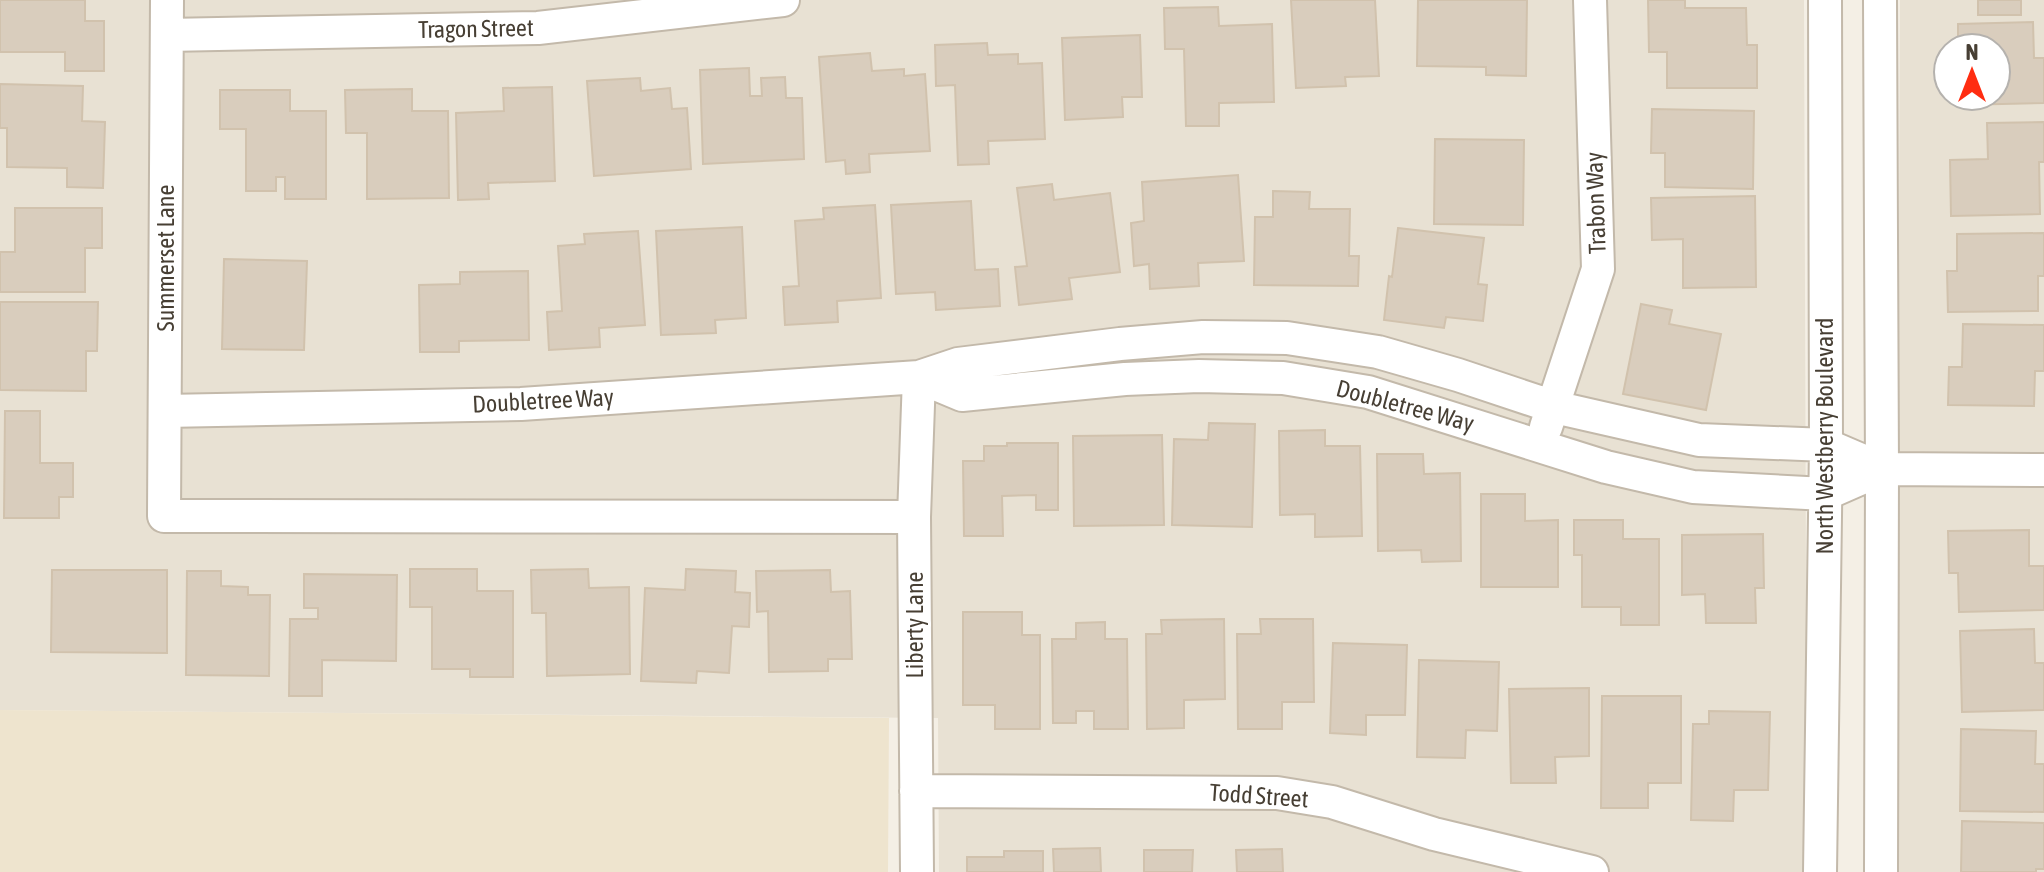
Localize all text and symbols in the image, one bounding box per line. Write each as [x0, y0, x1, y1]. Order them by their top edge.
street label: Tragon Street [418, 14, 534, 43]
north arrow [1932, 32, 2012, 112]
text: N [1966, 39, 1978, 65]
street label: Trabon Way [1580, 151, 1611, 255]
street label: Summerset Lane [152, 185, 179, 331]
street label: North Westberry Boulevard [1811, 318, 1838, 554]
street label: Doubletree Way [1333, 374, 1477, 437]
street label: Doubletree Way [472, 383, 614, 418]
street label: Liberty Lane [901, 572, 928, 679]
street label: Todd Street [1209, 779, 1309, 812]

